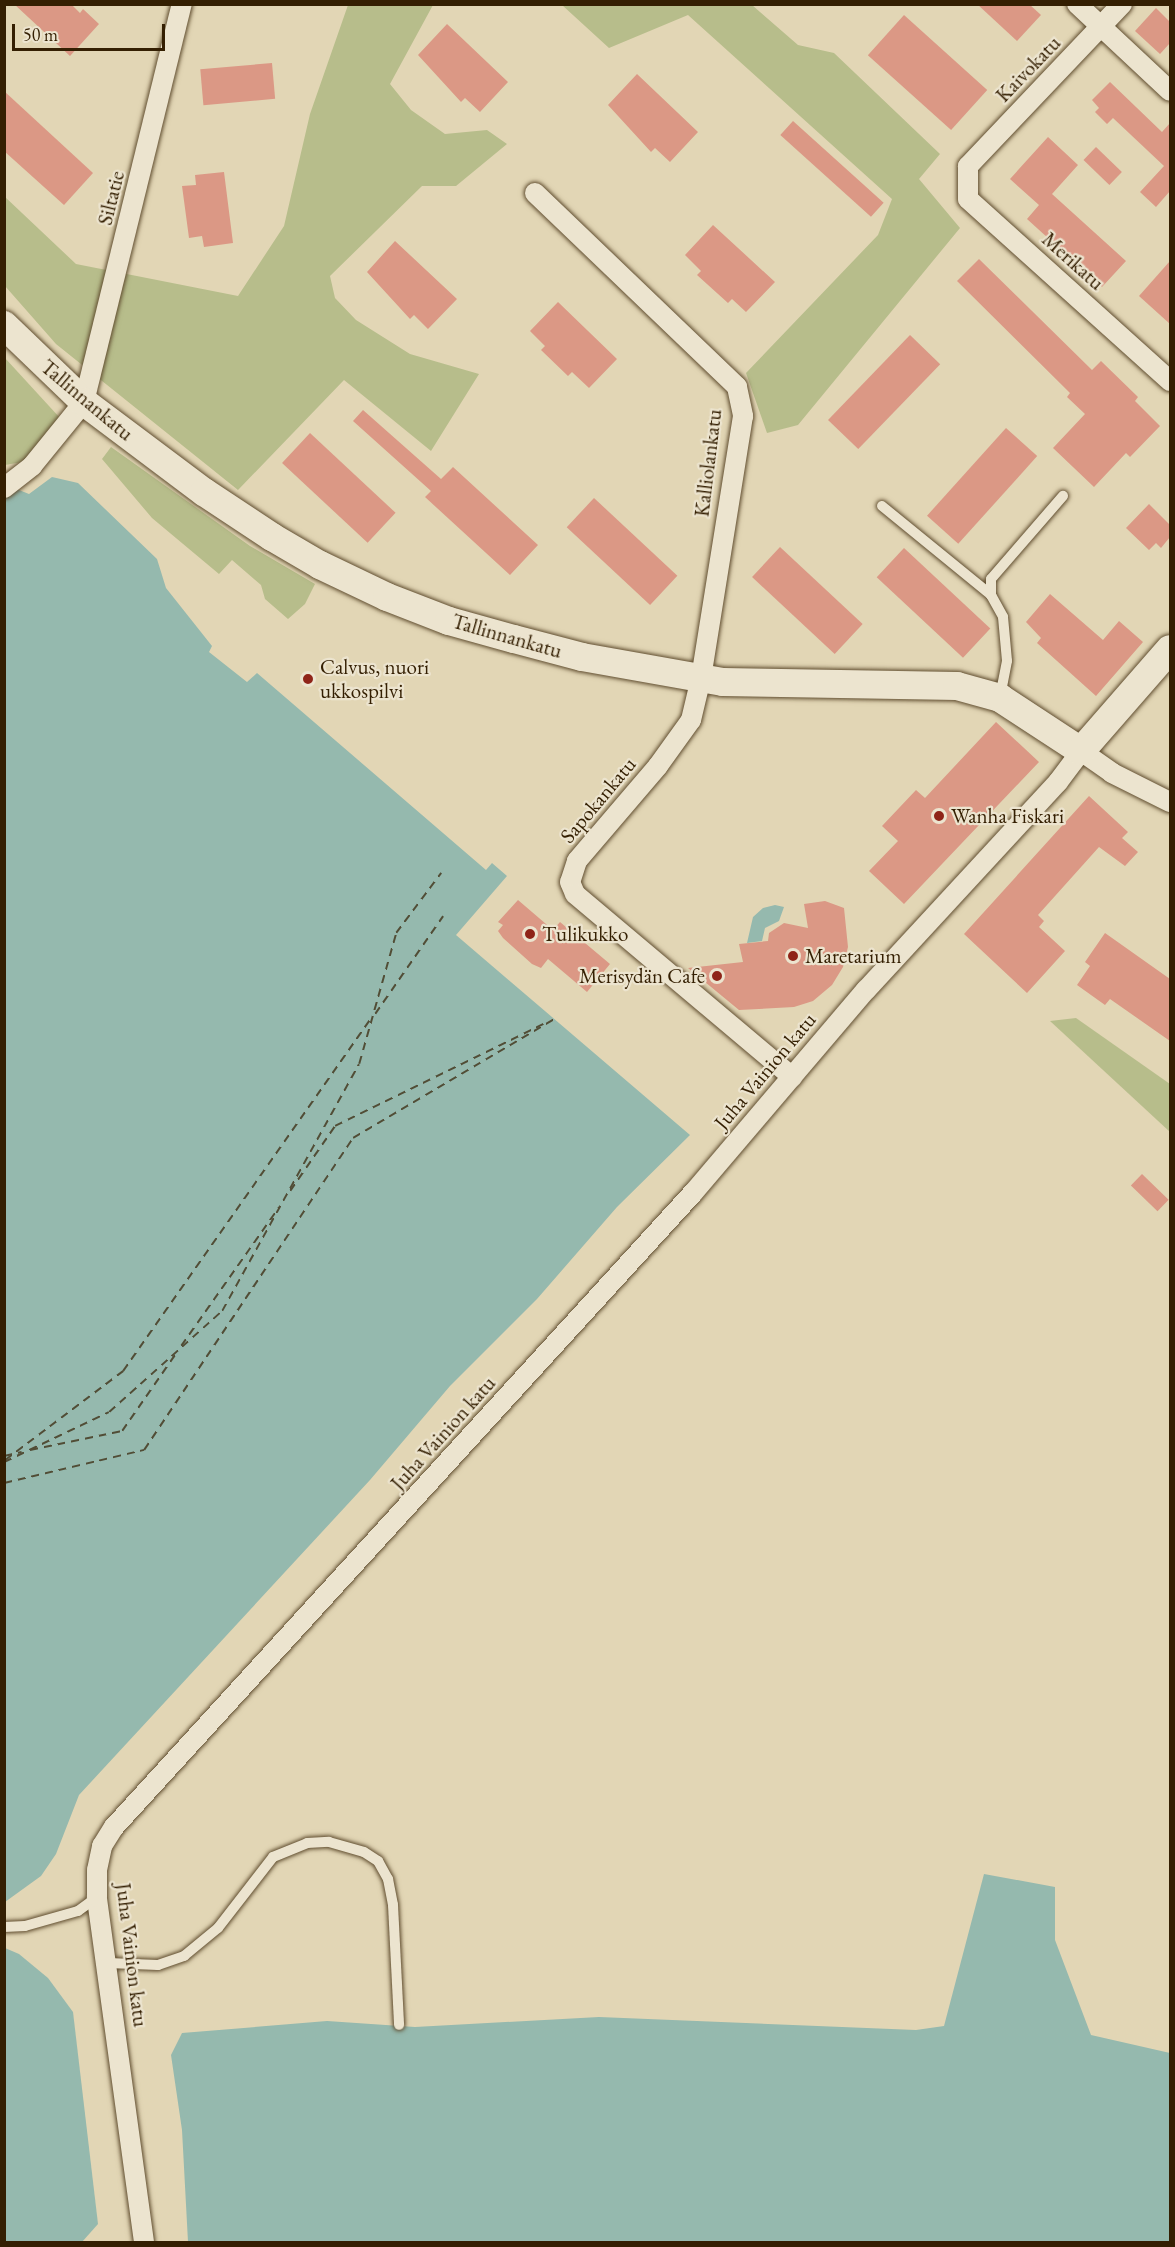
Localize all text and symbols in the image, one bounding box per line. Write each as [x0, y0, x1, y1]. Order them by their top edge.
scale bar [15, 12, 168, 50]
text: 50 m [23, 23, 58, 46]
street label: Kaivokatu [990, 31, 1066, 107]
street label: Siltatie [92, 168, 130, 228]
street label: Merikatu [1037, 227, 1109, 295]
street label: Tallinnankatu [36, 354, 138, 446]
street label: Kalliolankatu [689, 408, 727, 518]
street label: Tallinnankatu [449, 608, 565, 664]
place label: Calvus, nuori ukkospilvi [320, 654, 429, 704]
marker: Calvus, nuori ukkospilvi [301, 672, 315, 686]
street label: Sapokankatu [555, 752, 641, 848]
place label: Wanha Fiskari [951, 803, 1064, 829]
marker: Wanha Fiskari [932, 809, 946, 823]
place label: Tulikukko [542, 921, 628, 947]
marker: Tulikukko [523, 927, 537, 941]
place label: Maretarium [805, 943, 902, 969]
marker: Maretarium [786, 949, 800, 963]
place label: Merisydän Cafe [579, 963, 705, 989]
marker: Merisydän Cafe [710, 969, 724, 983]
street label: Juha Vainion katu [709, 1007, 821, 1135]
street label: Juha Vainion katu [385, 1371, 501, 1495]
street label: Juha Vainion katu [111, 1882, 153, 2028]

